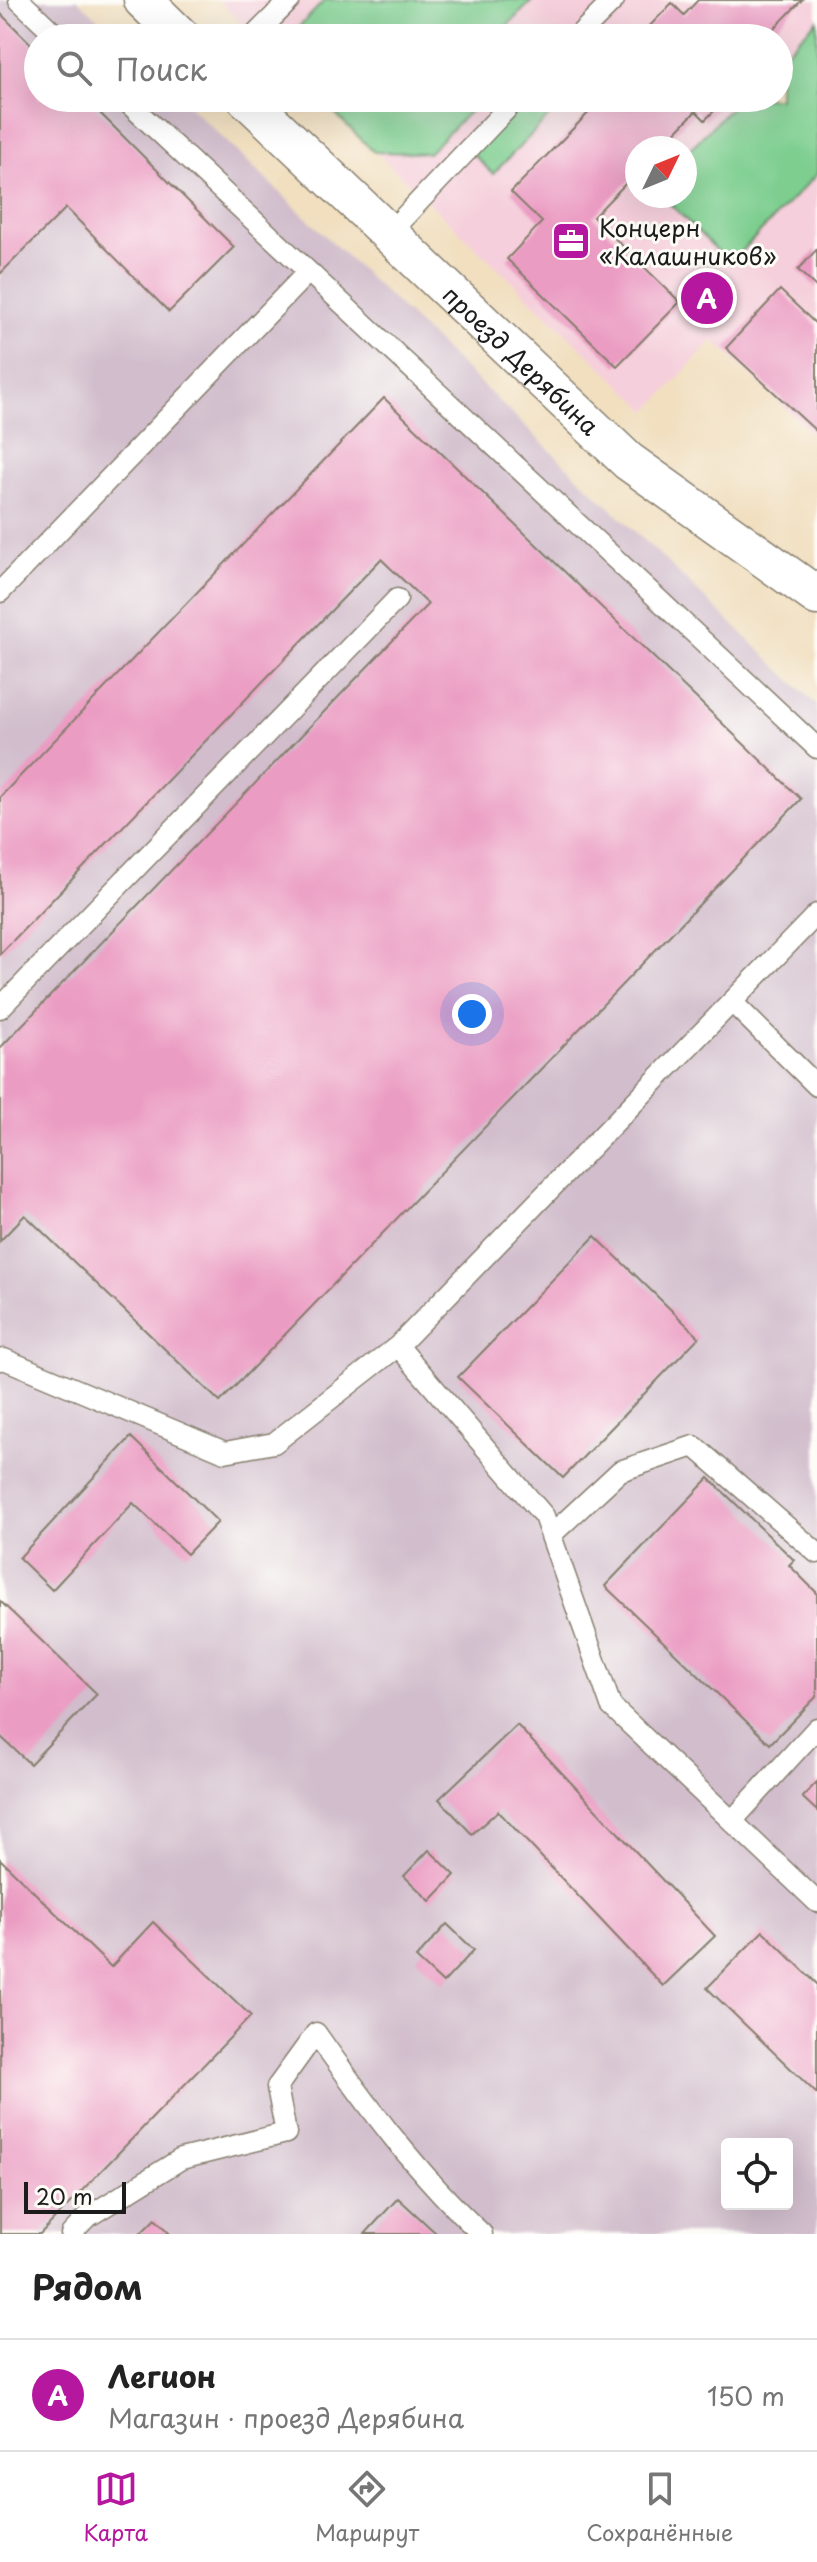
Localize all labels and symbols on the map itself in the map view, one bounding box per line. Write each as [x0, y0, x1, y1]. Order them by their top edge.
north arrow [625, 136, 697, 208]
place label: Концерн «Калашников» [599, 209, 776, 273]
office icon: Концерн «Калашников» [550, 220, 592, 262]
pin: A [681, 268, 733, 328]
street label: проезд Дерябина [435, 277, 608, 443]
your location [452, 994, 492, 1034]
scale bar [24, 2178, 126, 2214]

